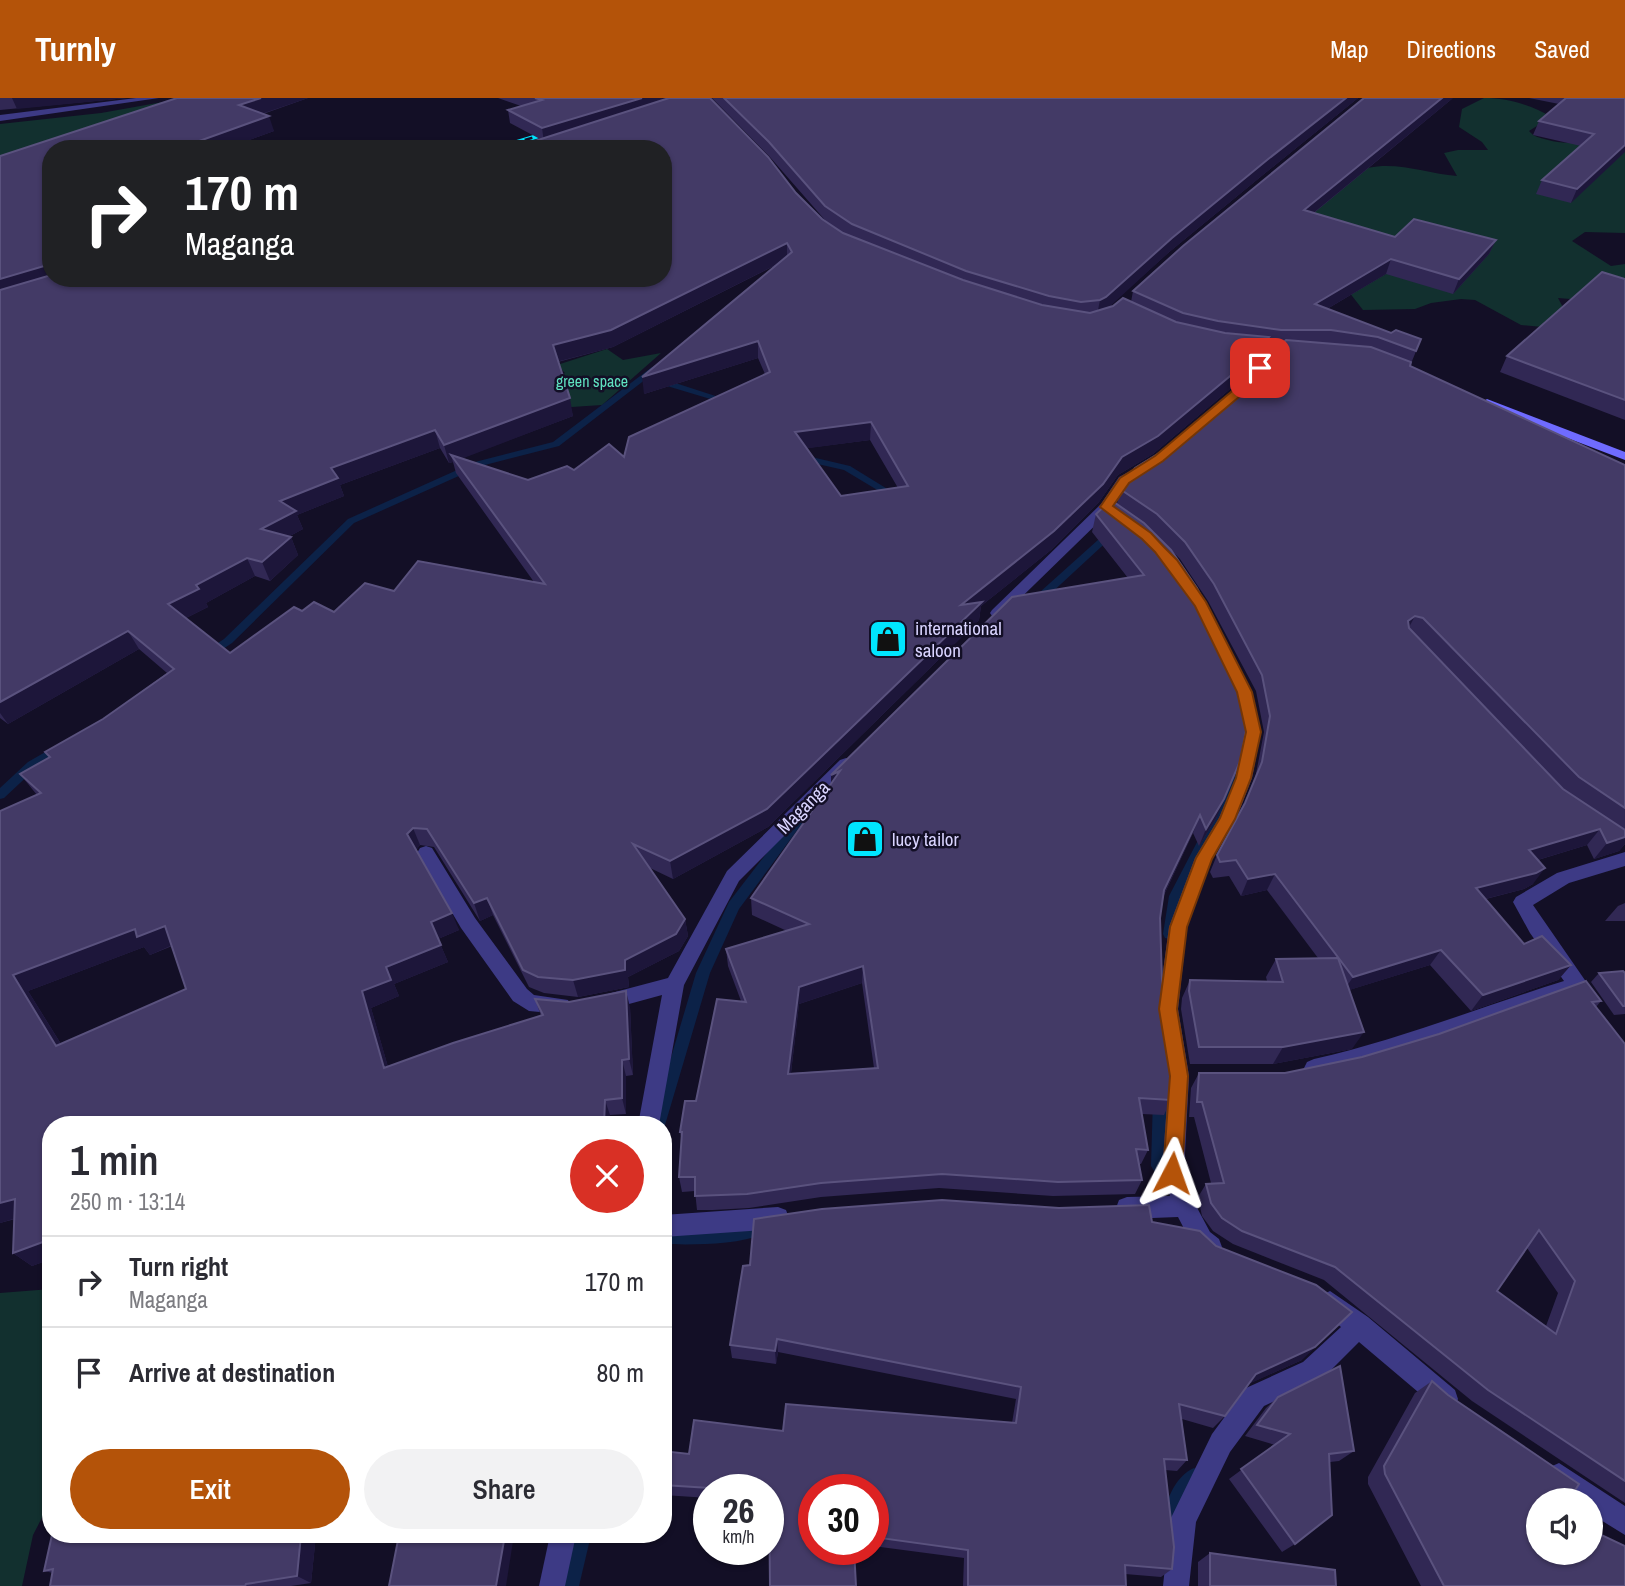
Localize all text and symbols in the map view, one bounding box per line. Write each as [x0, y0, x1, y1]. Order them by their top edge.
text: Turnly [35, 27, 116, 71]
text: Map [1330, 33, 1368, 65]
text: Directions [1406, 33, 1496, 65]
text: Saved [1534, 33, 1590, 65]
text: 170 m [185, 159, 299, 225]
icon: right [70, 168, 161, 259]
text: Maganga [185, 222, 294, 265]
pin [1230, 338, 1290, 398]
icon: arrive [1241, 349, 1279, 387]
park label: green space [556, 370, 628, 392]
place label: international saloon [915, 615, 1002, 663]
shop icon: international saloon [867, 618, 909, 660]
street label: Maganga [771, 775, 835, 839]
shop icon: lucy tailor [844, 818, 886, 860]
place label: lucy tailor [892, 826, 959, 852]
text: 1 min [70, 1132, 159, 1188]
position arrow [1135, 1136, 1209, 1210]
button: close [570, 1139, 644, 1213]
text: 250 m · 13:14 [70, 1186, 185, 1217]
text: Turn right [129, 1249, 228, 1284]
icon: right [70, 1263, 108, 1301]
text: 170 m [585, 1264, 644, 1299]
text: Maganga [129, 1284, 208, 1315]
icon: arrive [70, 1354, 108, 1392]
text: Arrive at destination [129, 1355, 335, 1390]
text: 80 m [597, 1355, 644, 1390]
button: Exit [70, 1449, 350, 1529]
button: Share [364, 1449, 644, 1529]
speed limit sign: 30 [798, 1474, 889, 1565]
text: 26 [723, 1487, 754, 1534]
map controls [1526, 1488, 1603, 1565]
button: sound [1526, 1488, 1603, 1565]
text: km/h [723, 1524, 755, 1549]

